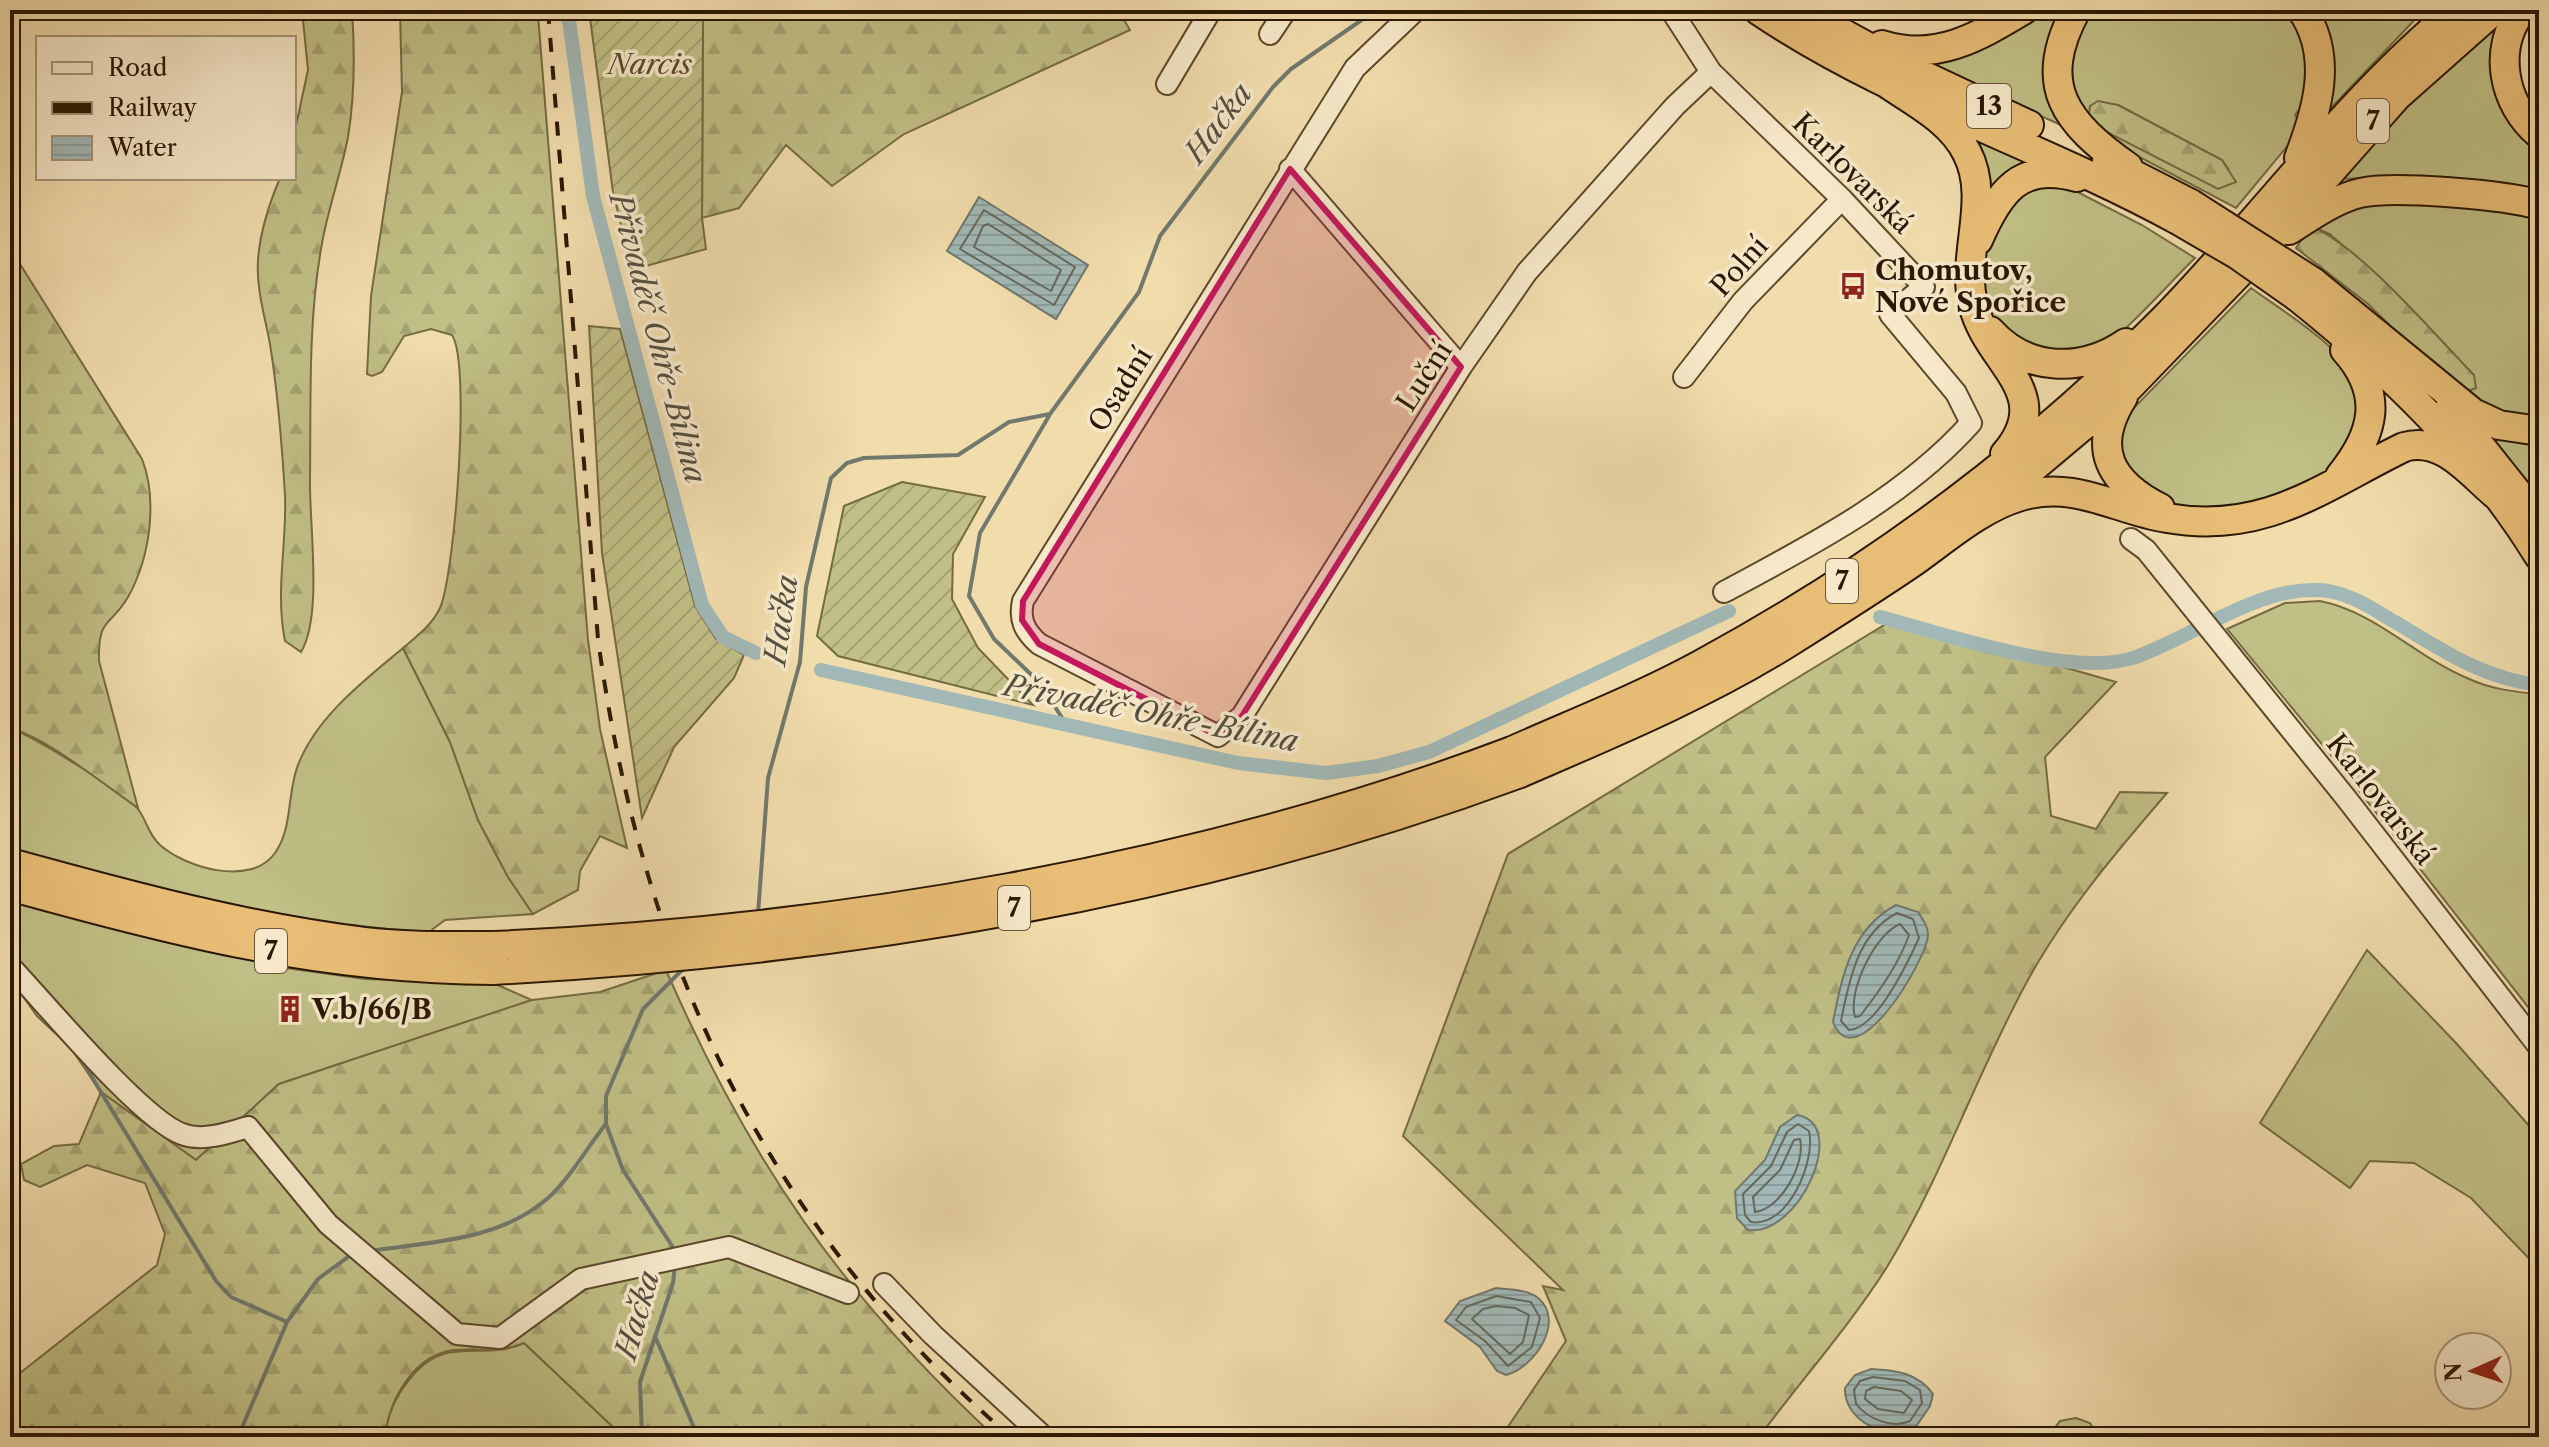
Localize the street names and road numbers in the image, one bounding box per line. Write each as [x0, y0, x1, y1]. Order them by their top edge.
road number: 13 [1967, 84, 2011, 128]
road number: 7 [2357, 99, 2389, 143]
street label: Karlovarská [1786, 106, 1921, 241]
street label: Polní [1703, 229, 1775, 303]
street label: Luční [1389, 335, 1459, 417]
street label: Osadní [1081, 340, 1159, 438]
road number: 7 [1826, 559, 1858, 603]
street label: Karlovarská [2319, 727, 2443, 871]
road number: 7 [998, 886, 1030, 930]
road number: 7 [255, 929, 287, 973]

